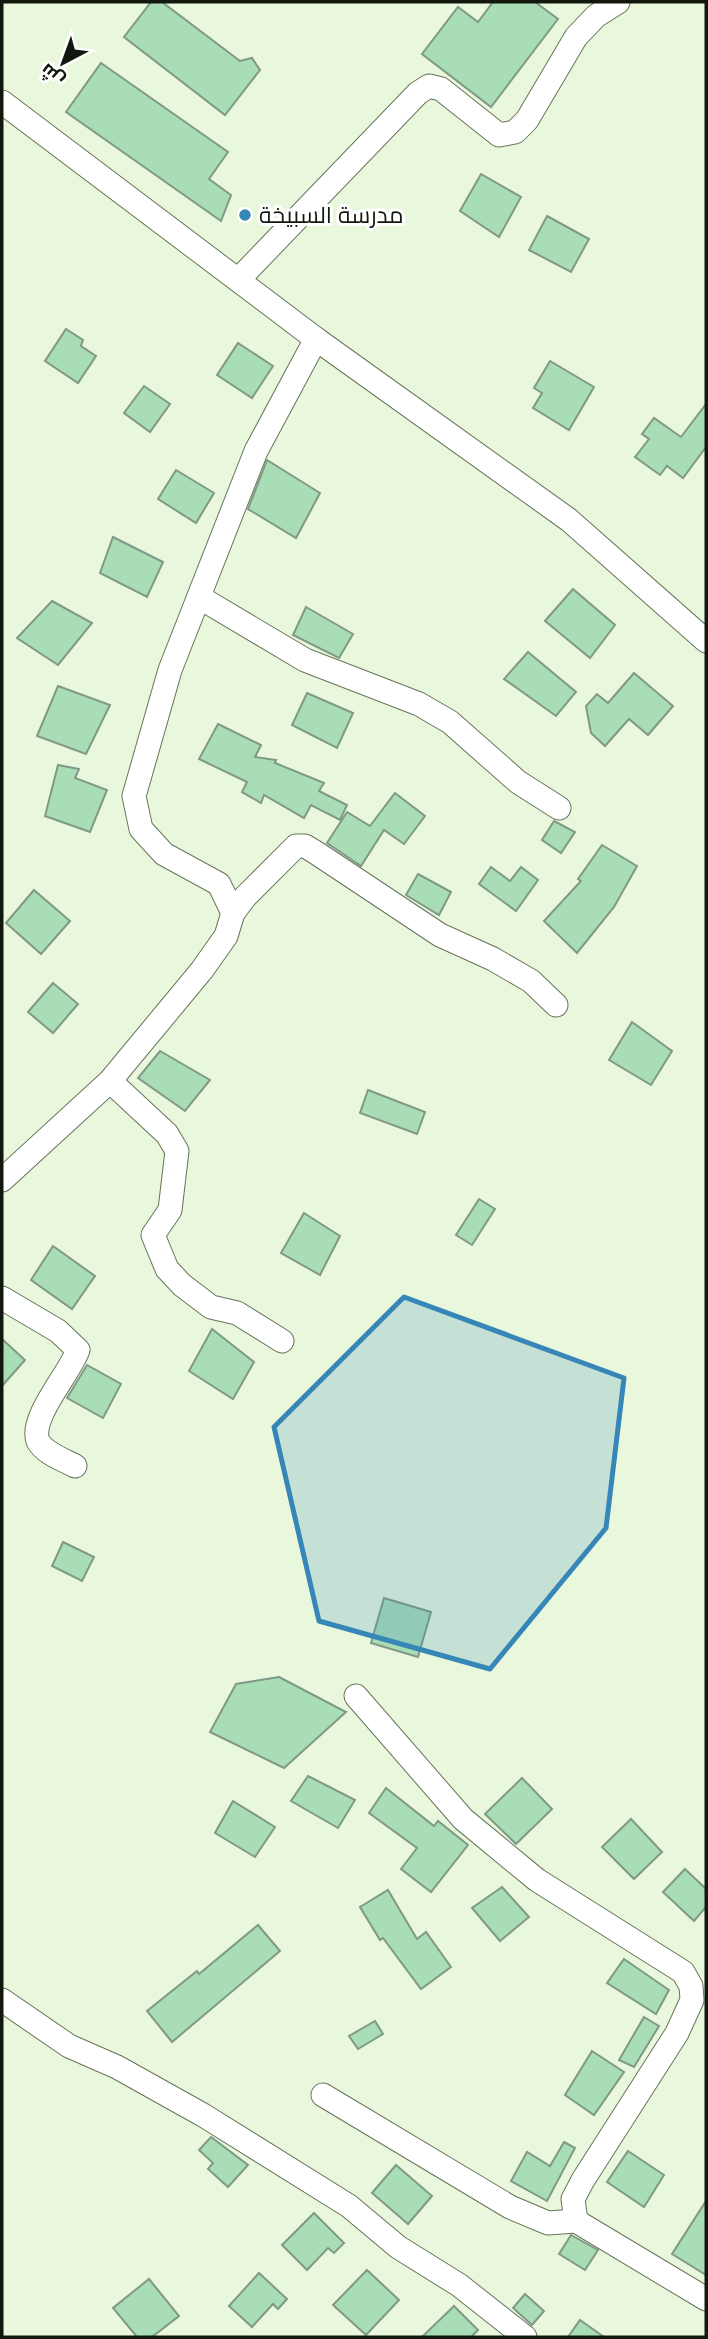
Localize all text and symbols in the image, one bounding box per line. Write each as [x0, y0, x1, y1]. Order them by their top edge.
north arrow [28, 28, 98, 98]
text: ش [35, 59, 69, 92]
place label: مدرسة السبيخة [259, 201, 404, 229]
marker: مدرسة السبيخة [237, 207, 253, 223]

